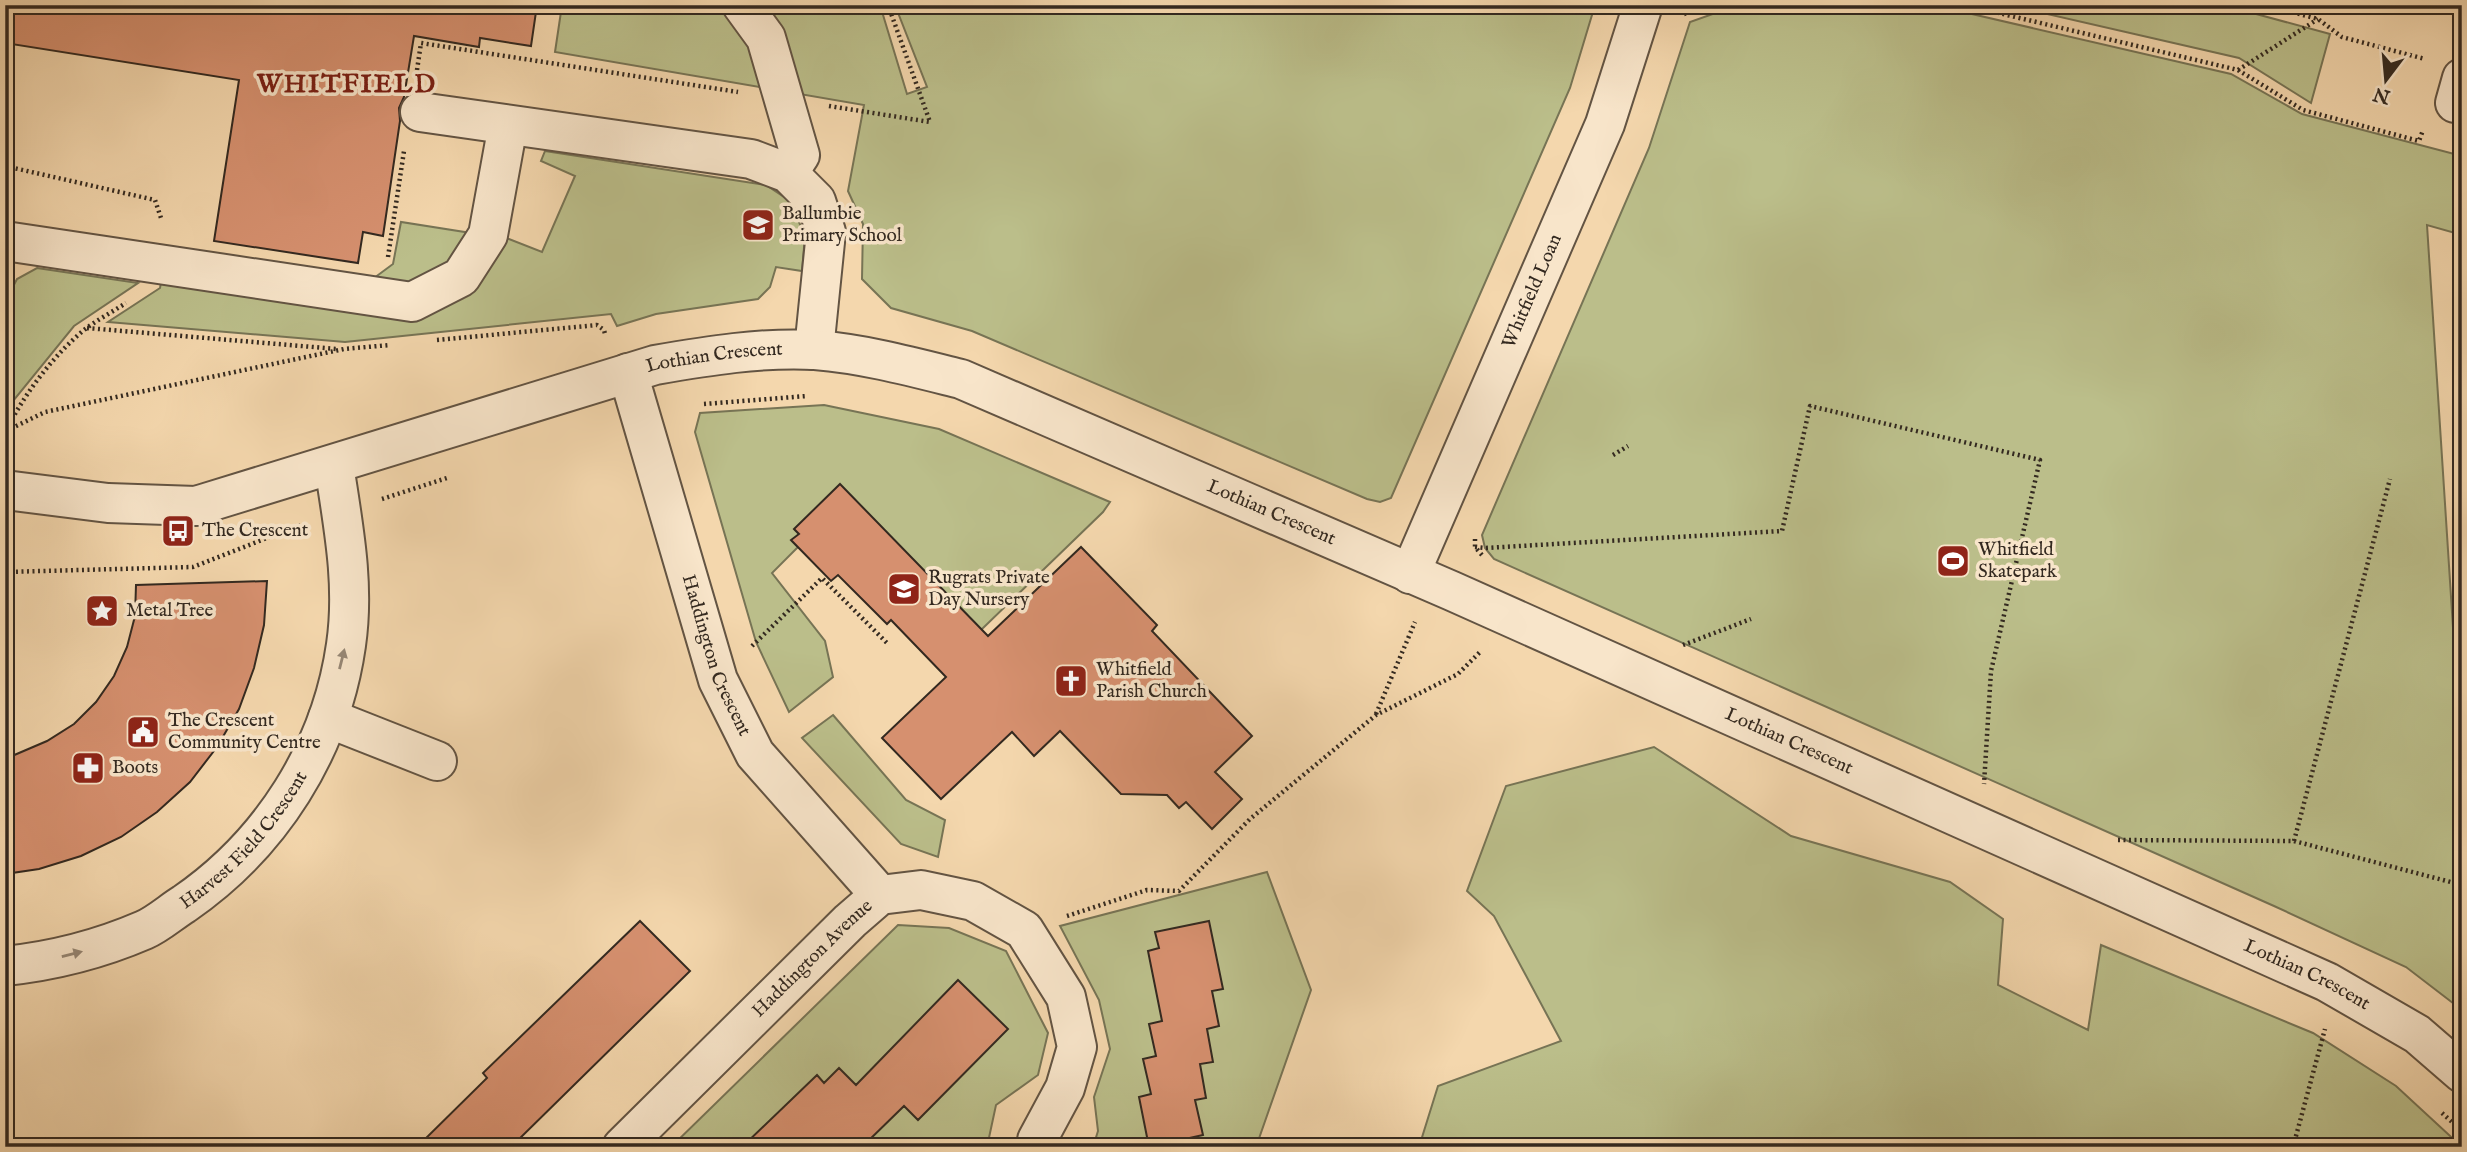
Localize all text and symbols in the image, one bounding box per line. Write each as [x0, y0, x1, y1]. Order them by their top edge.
north arrow [2352, 46, 2422, 116]
district label: WHITFIELD [256, 68, 437, 101]
text: N [2370, 80, 2394, 108]
place label: Ballumbie Primary School [782, 202, 903, 248]
school or university icon: Ballumbie Primary School [739, 206, 777, 244]
street label: Whitfield Loan [1497, 231, 1568, 352]
street label: Lothian Crescent [643, 338, 784, 379]
street label: Lothian Crescent [1203, 475, 1340, 551]
bus stop icon: The Crescent [159, 512, 197, 550]
place label: The Crescent [202, 519, 309, 543]
place label: Whitfield Skatepark [1978, 538, 2058, 584]
sports icon: Whitfield Skatepark [1934, 542, 1972, 580]
place label: Rugrats Private Day Nursery [928, 566, 1050, 612]
school or university icon: Rugrats Private Day Nursery [885, 570, 923, 608]
street label: Haddington Crescent [676, 572, 756, 741]
place icon: Metal Tree [83, 592, 121, 630]
place label: Metal Tree [126, 599, 214, 623]
one-way arrow [337, 648, 348, 670]
place label: Whitfield Parish Church [1096, 658, 1207, 704]
church icon: Whitfield Parish Church [1052, 662, 1090, 700]
street label: Lothian Crescent [1721, 703, 1857, 781]
place label: The Crescent Community Centre [168, 709, 321, 755]
public building icon: The Crescent Community Centre [124, 713, 162, 751]
pharmacy icon: Boots [69, 749, 107, 787]
place label: Boots [112, 756, 158, 780]
street label: Harvest Field Crescent [175, 767, 314, 915]
street label: Haddington Avenue [747, 894, 878, 1023]
street label: Lothian Crescent [2240, 934, 2375, 1016]
one-way arrow [61, 949, 83, 960]

